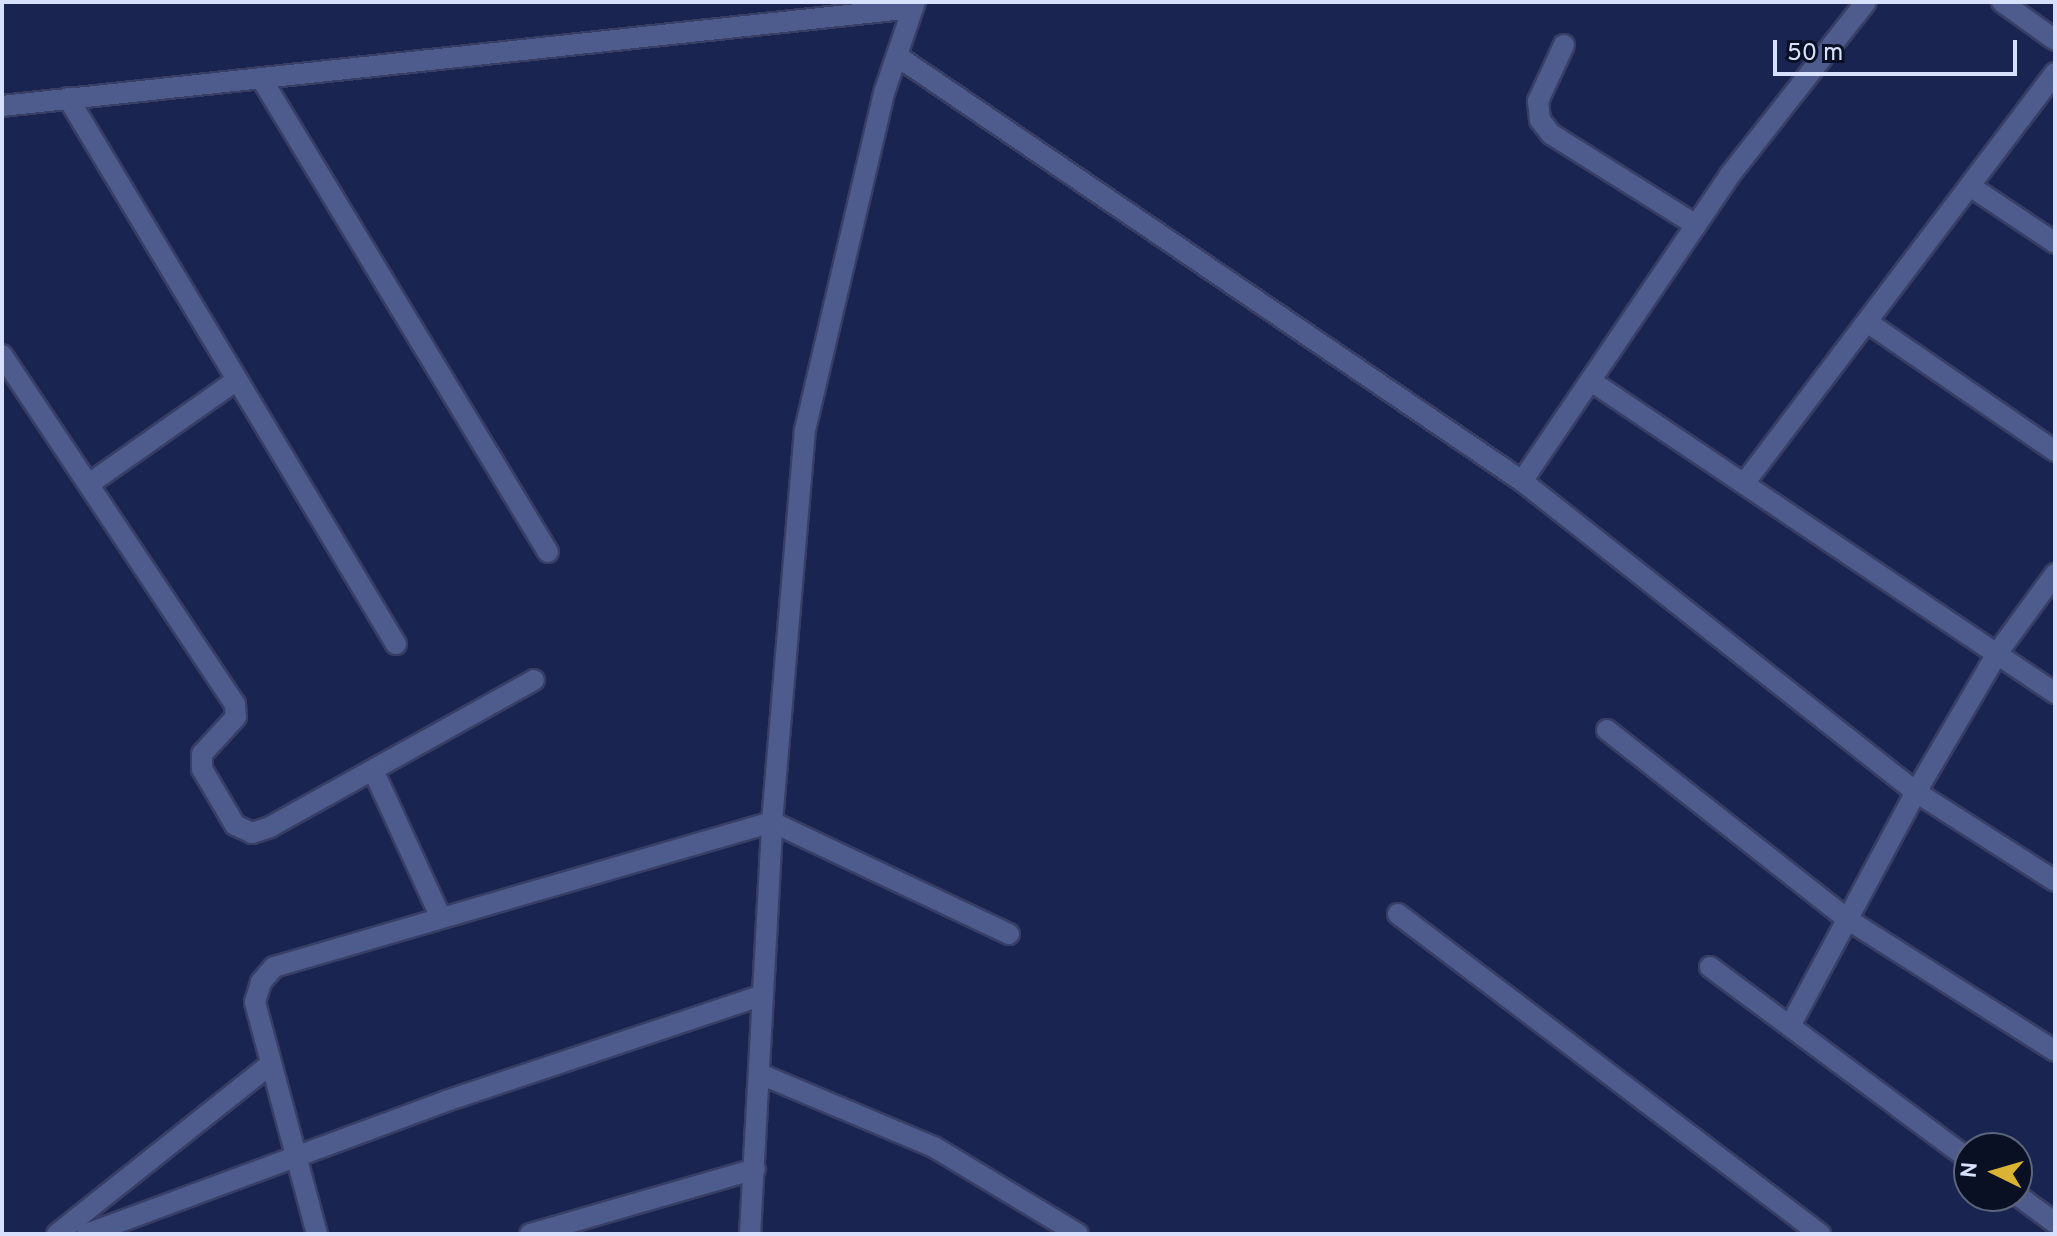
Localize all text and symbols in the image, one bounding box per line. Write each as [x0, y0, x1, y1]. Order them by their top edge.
scale bar [1777, 24, 2021, 74]
text: 50 m [1787, 39, 1843, 69]
north arrow [1953, 1132, 2033, 1212]
text: N [1956, 1161, 1985, 1179]

